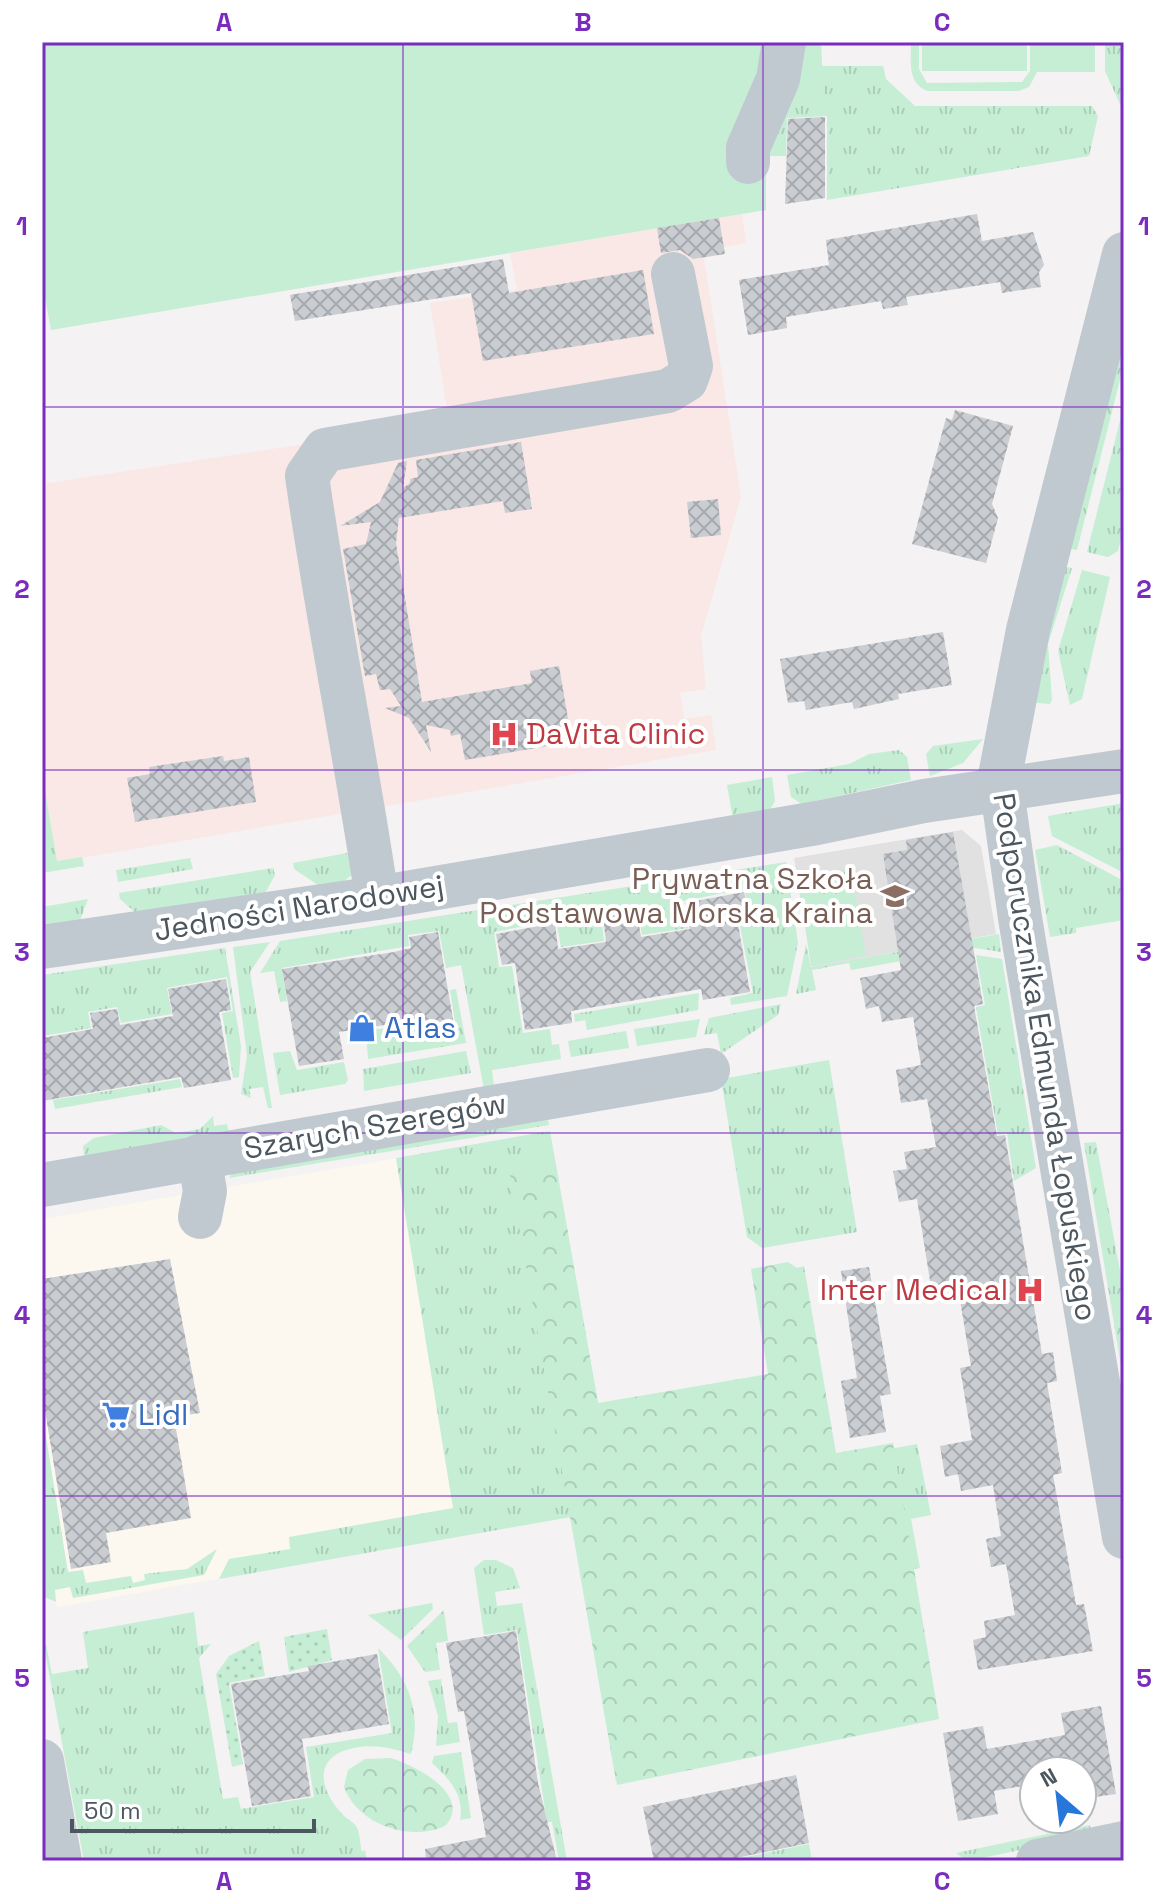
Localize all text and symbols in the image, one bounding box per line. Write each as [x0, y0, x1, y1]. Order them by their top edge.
text: A [216, 5, 233, 39]
text: B [574, 5, 592, 39]
text: C [934, 5, 950, 39]
text: 1 [16, 209, 28, 243]
text: 1 [1138, 209, 1150, 243]
text: 2 [14, 572, 30, 606]
text: 2 [1136, 572, 1152, 606]
place label: DaVita Clinic [526, 714, 705, 753]
hospital icon: DaVita Clinic [489, 719, 519, 749]
street label: Podporucznika Edmunda Łopuskiego [984, 790, 1107, 1324]
place label: Prywatna Szkoła Podstawowa Morska Kraina [479, 859, 873, 932]
street label: Jedności Narodowej [151, 865, 447, 950]
school or university icon: Prywatna Szkoła Podstawowa Morska Kraina [880, 881, 910, 911]
text: 3 [14, 935, 30, 969]
text: 3 [1136, 935, 1152, 969]
place label: Atlas [384, 1008, 456, 1047]
shop icon: Atlas [347, 1013, 377, 1043]
street label: Szarych Szeregów [240, 1083, 509, 1168]
place label: Inter Medical [820, 1270, 1008, 1309]
hospital icon: Inter Medical [1015, 1275, 1045, 1305]
text: 4 [14, 1298, 30, 1332]
text: 4 [1136, 1298, 1152, 1332]
place label: Lidl [138, 1395, 188, 1434]
supermarket icon: Lidl [101, 1400, 131, 1430]
text: 5 [14, 1661, 30, 1695]
text: 5 [1136, 1661, 1152, 1695]
north arrow [1018, 1755, 1098, 1835]
text: N [1036, 1762, 1062, 1793]
scale bar [72, 1783, 314, 1833]
text: 50 m [84, 1795, 141, 1826]
text: A [216, 1864, 233, 1898]
text: B [574, 1864, 592, 1898]
text: C [934, 1864, 950, 1898]

